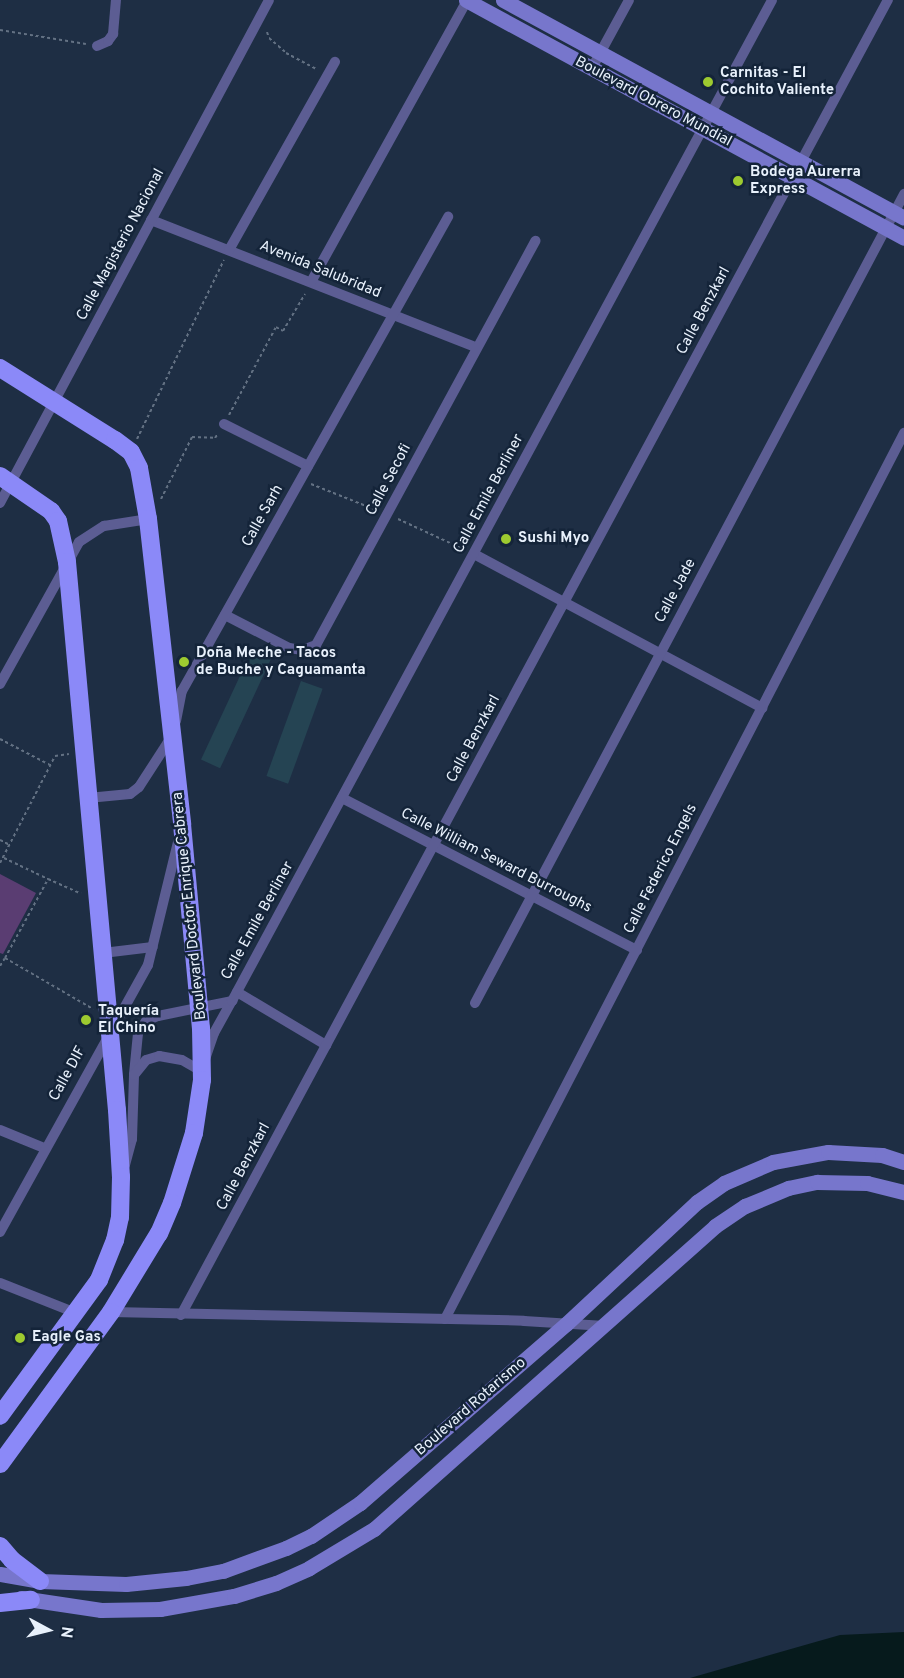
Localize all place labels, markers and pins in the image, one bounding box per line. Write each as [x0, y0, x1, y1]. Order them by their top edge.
place label: Carnitas - El Cochito Valiente [720, 64, 835, 99]
marker: Carnitas - El Cochito Valiente [701, 75, 715, 89]
place label: Bodega Aurerra Express [750, 163, 862, 198]
marker: Bodega Aurerra Express [731, 174, 745, 188]
place label: Sushi Myo [518, 530, 589, 548]
marker: Sushi Myo [499, 532, 513, 546]
place label: Doña Meche - Tacos de Buche y Caguamanta [196, 644, 366, 679]
marker: Doña Meche - Tacos de Buche y Caguamanta [177, 655, 191, 669]
place label: Taquería El Chino [98, 1002, 159, 1037]
marker: Taquería El Chino [79, 1013, 93, 1027]
place label: Eagle Gas [32, 1329, 101, 1347]
marker: Eagle Gas [13, 1331, 27, 1345]

